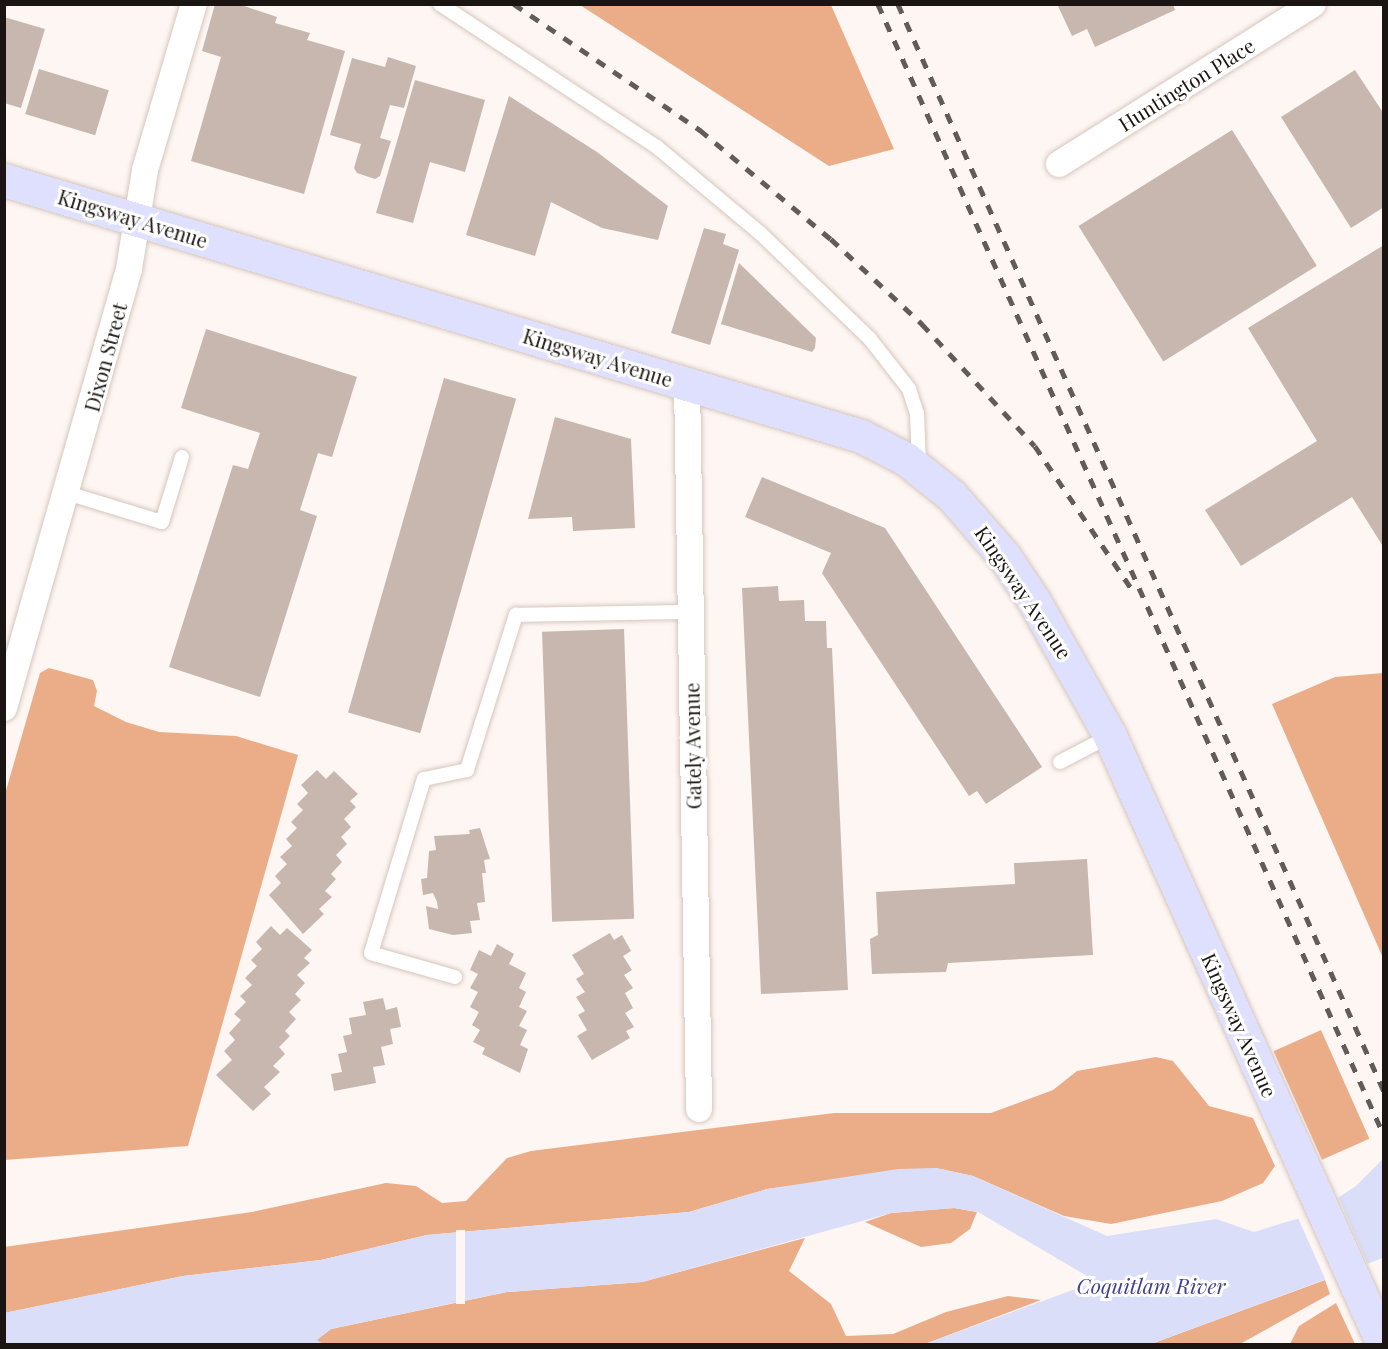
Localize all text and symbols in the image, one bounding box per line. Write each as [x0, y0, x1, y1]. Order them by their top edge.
street label: Huntington Place [1114, 33, 1258, 135]
street label: Kingsway Avenue [55, 184, 211, 252]
street label: Dixon Street [79, 300, 131, 414]
street label: Kingsway Avenue [520, 323, 676, 391]
street label: Kingsway Avenue [970, 521, 1078, 663]
street label: Gately Avenue [679, 682, 705, 810]
street label: Kingsway Avenue [1197, 949, 1283, 1101]
water label: Coquitlam River [1077, 1272, 1225, 1298]

